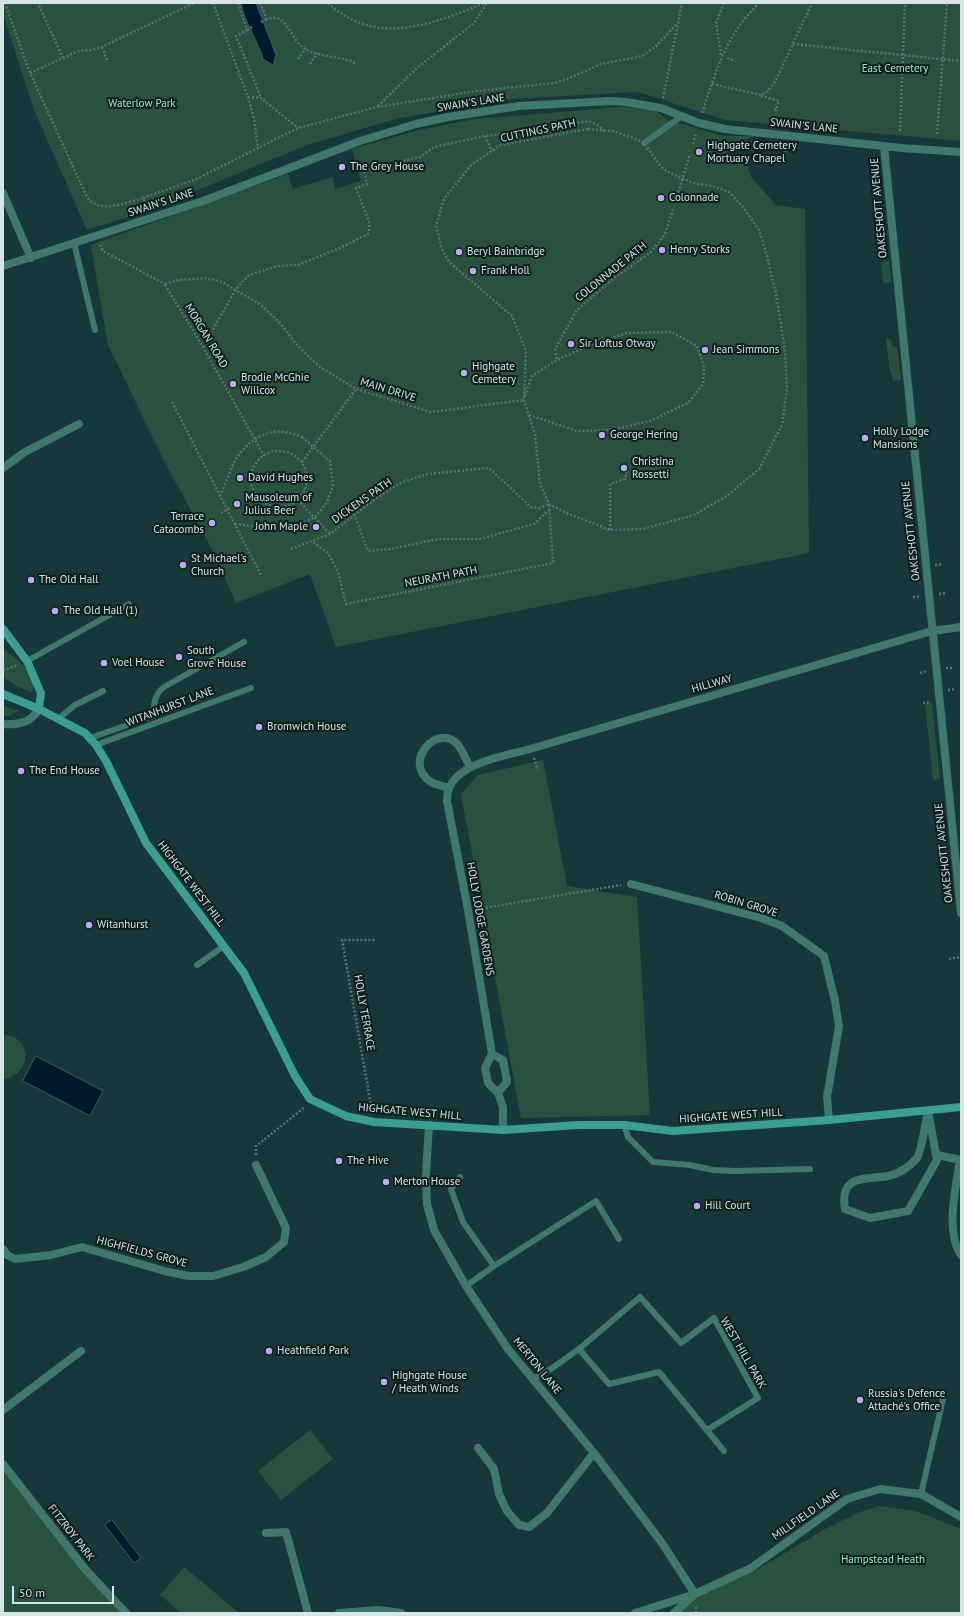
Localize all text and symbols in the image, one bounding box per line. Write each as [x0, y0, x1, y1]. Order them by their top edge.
park label: East Cemetery [862, 62, 928, 76]
street label: SWAIN'S LANE [436, 91, 506, 115]
park label: Waterlow Park [108, 97, 176, 111]
street label: SWAIN'S LANE [769, 116, 839, 136]
street label: CUTTINGS PATH [499, 117, 577, 145]
place label: Highgate Cemetery Mortuary Chapel [707, 139, 797, 165]
marker: Highgate Cemetery Mortuary Chapel [694, 147, 704, 157]
street label: OAKESHOTT AVENUE [868, 157, 890, 259]
place label: The Grey House [350, 160, 424, 174]
marker: The Grey House [337, 162, 347, 172]
street label: SWAIN'S LANE [126, 186, 196, 220]
place label: Colonnade [669, 191, 719, 205]
marker: Colonnade [656, 193, 666, 203]
street label: COLONNADE PATH [573, 239, 649, 305]
place label: Henry Storks [670, 243, 730, 257]
place label: Beryl Bainbridge [467, 245, 545, 259]
marker: Henry Storks [657, 245, 667, 255]
marker: Beryl Bainbridge [454, 247, 464, 257]
place label: Frank Holl [481, 264, 530, 278]
marker: Frank Holl [468, 266, 478, 276]
street label: MORGAN ROAD [182, 301, 230, 371]
place label: Sir Loftus Otway [579, 337, 656, 351]
marker: Sir Loftus Otway [566, 339, 576, 349]
place label: Jean Simmons [713, 343, 779, 357]
marker: Jean Simmons [700, 345, 710, 355]
place label: Highgate Cemetery [472, 360, 516, 386]
marker: Highgate Cemetery [459, 368, 469, 378]
place label: Brodie McGhie Willcox [241, 371, 309, 397]
street label: MAIN DRIVE [358, 375, 418, 405]
marker: Brodie McGhie Willcox [228, 379, 238, 389]
place label: Holly Lodge Mansions [873, 425, 929, 451]
place label: George Hering [610, 428, 678, 442]
marker: George Hering [597, 430, 607, 440]
marker: Holly Lodge Mansions [860, 433, 870, 443]
place label: Christina Rossetti [632, 455, 674, 481]
marker: Christina Rossetti [619, 463, 629, 473]
place label: David Hughes [248, 471, 313, 485]
marker: David Hughes [235, 473, 245, 483]
street label: DICKENS PATH [329, 475, 395, 527]
street label: OAKESHOTT AVENUE [899, 480, 923, 582]
place label: Mausoleum of Julius Beer [245, 491, 311, 517]
marker: Mausoleum of Julius Beer [232, 499, 242, 509]
place label: Terrace Catacombs [153, 510, 204, 536]
marker: Terrace Catacombs [207, 518, 217, 528]
place label: John Maple [255, 520, 308, 534]
marker: John Maple [311, 522, 321, 532]
place label: St Michael's Church [191, 552, 247, 578]
marker: St Michael's Church [178, 560, 188, 570]
street label: NEURATH PATH [404, 564, 478, 590]
place label: The Old Hall [39, 573, 99, 587]
marker: The Old Hall [26, 575, 36, 585]
place label: The Old Hall (1) [63, 604, 138, 618]
marker: The Old Hall (1) [50, 606, 60, 616]
place label: South Grove House [187, 644, 246, 670]
marker: South Grove House [174, 652, 184, 662]
place label: Voel House [112, 656, 165, 670]
marker: Voel House [99, 658, 109, 668]
street label: HILLWAY [690, 672, 734, 696]
street label: WITANHURST LANE [124, 684, 216, 730]
place label: Bromwich House [267, 720, 346, 734]
marker: Bromwich House [254, 722, 264, 732]
place label: The End House [29, 764, 100, 778]
marker: The End House [16, 766, 26, 776]
street label: OAKESHOTT AVENUE [932, 802, 956, 904]
street label: HIGHGATE WEST HILL [154, 839, 228, 929]
street label: HOLLY LODGE GARDENS [463, 861, 497, 977]
street label: ROBIN GROVE [713, 888, 779, 920]
place label: Witanhurst [97, 918, 148, 932]
marker: Witanhurst [84, 920, 94, 930]
street label: HOLLY TERRACE [351, 974, 377, 1052]
street label: HIGHGATE WEST HILL [358, 1101, 462, 1123]
street label: HIGHGATE WEST HILL [679, 1106, 783, 1126]
place label: The Hive [347, 1154, 389, 1168]
marker: The Hive [334, 1156, 344, 1166]
place label: Merton House [394, 1175, 460, 1189]
marker: Merton House [381, 1177, 391, 1187]
place label: Hill Court [705, 1199, 750, 1213]
marker: Hill Court [692, 1201, 702, 1211]
street label: HIGHFIELDS GROVE [95, 1234, 189, 1270]
street label: WEST HILL PARK [717, 1315, 769, 1391]
street label: MERTON LANE [510, 1335, 564, 1397]
place label: Heathfield Park [277, 1344, 349, 1358]
marker: Heathfield Park [264, 1346, 274, 1356]
place label: Highgate House / Heath Winds [392, 1369, 467, 1395]
marker: Highgate House / Heath Winds [379, 1377, 389, 1387]
place label: Russia's Defence Attaché's Office [868, 1387, 945, 1413]
marker: Russia's Defence Attaché's Office [855, 1395, 865, 1405]
street label: MILLFIELD LANE [770, 1487, 842, 1543]
street label: FITZROY PARK [45, 1502, 97, 1564]
park label: Hampstead Heath [841, 1553, 925, 1567]
scale bar [14, 1578, 116, 1604]
text: 50 m [19, 1585, 45, 1600]

